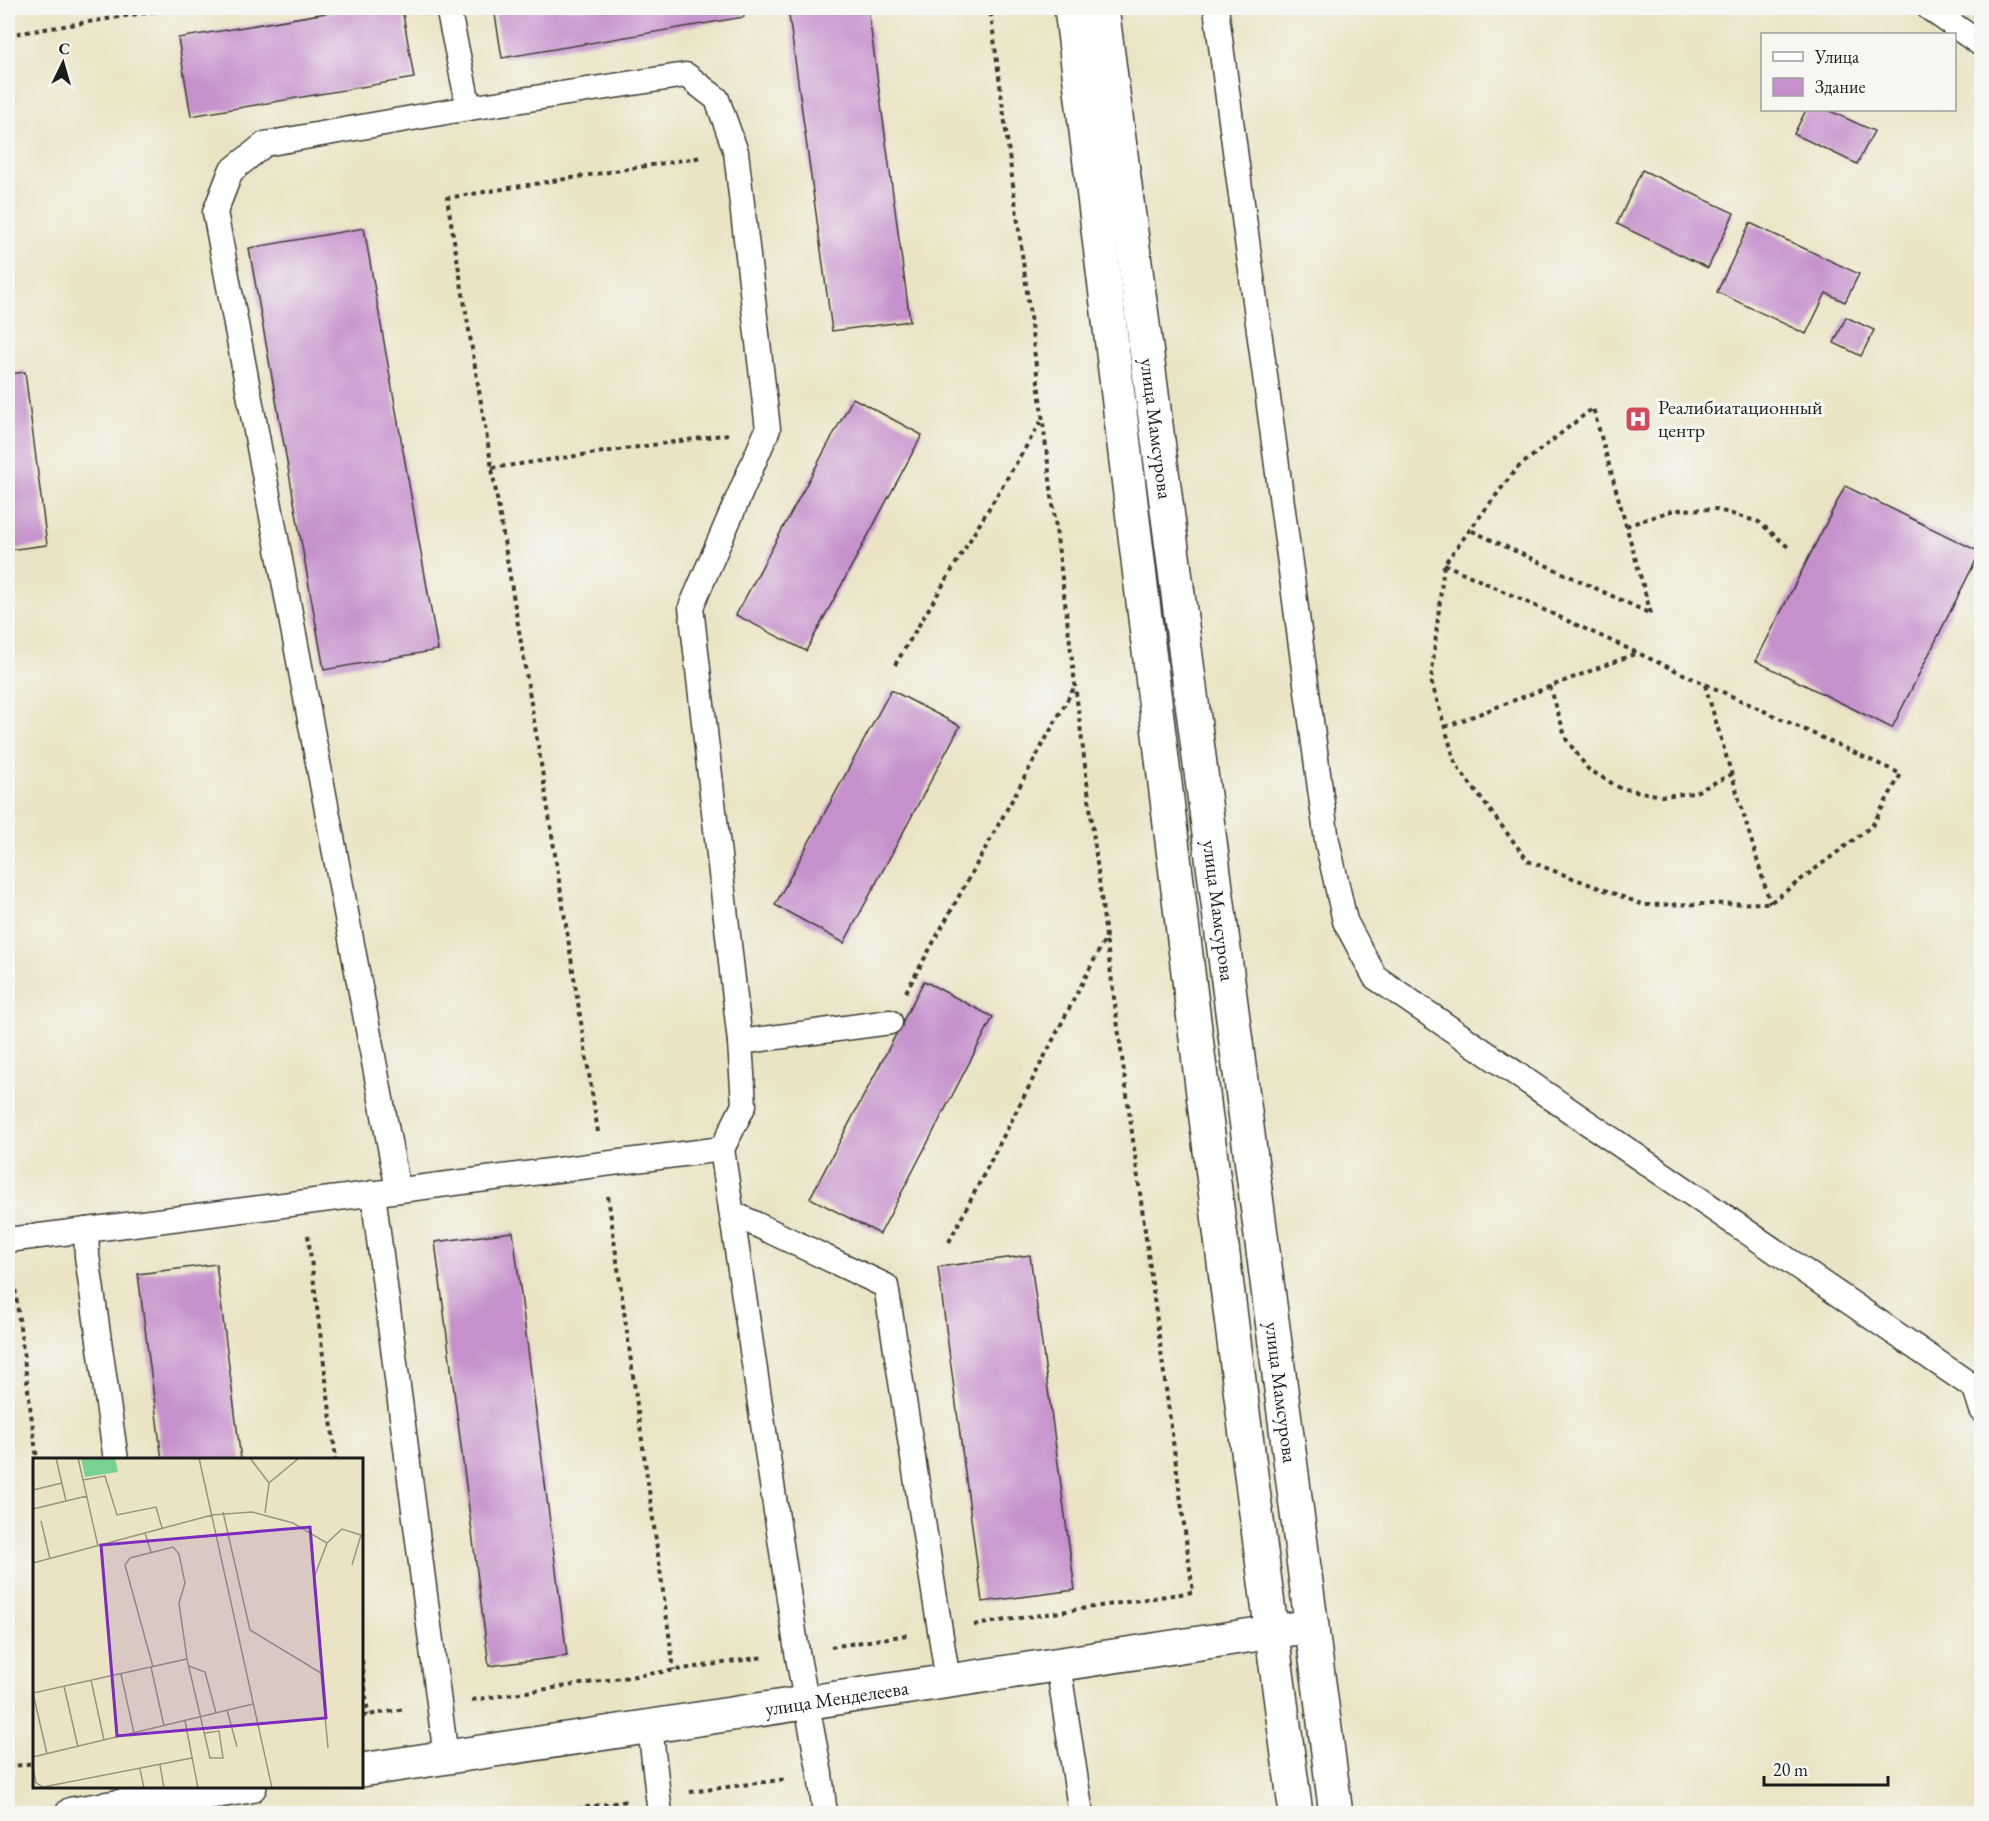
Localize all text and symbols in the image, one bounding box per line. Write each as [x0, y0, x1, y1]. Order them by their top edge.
north arrow [33, 33, 93, 93]
legend [1761, 33, 1956, 111]
text: С [58, 38, 71, 60]
text: Улица [1814, 45, 1860, 68]
text: Здание [1815, 75, 1865, 98]
street label: улица Мамсурова [1134, 356, 1179, 501]
place label: Реалибиатационный центр [1658, 394, 1823, 443]
hospital icon: Реалибиатационный центр [1623, 404, 1653, 434]
street label: улица Мамсурова [1197, 838, 1241, 983]
street label: улица Мамсурова [1259, 1320, 1303, 1465]
inset map [33, 1458, 363, 1788]
street label: улица Менделеева [763, 1674, 910, 1722]
scale bar [1764, 1749, 1888, 1787]
text: 20 m [1773, 1758, 1808, 1781]

